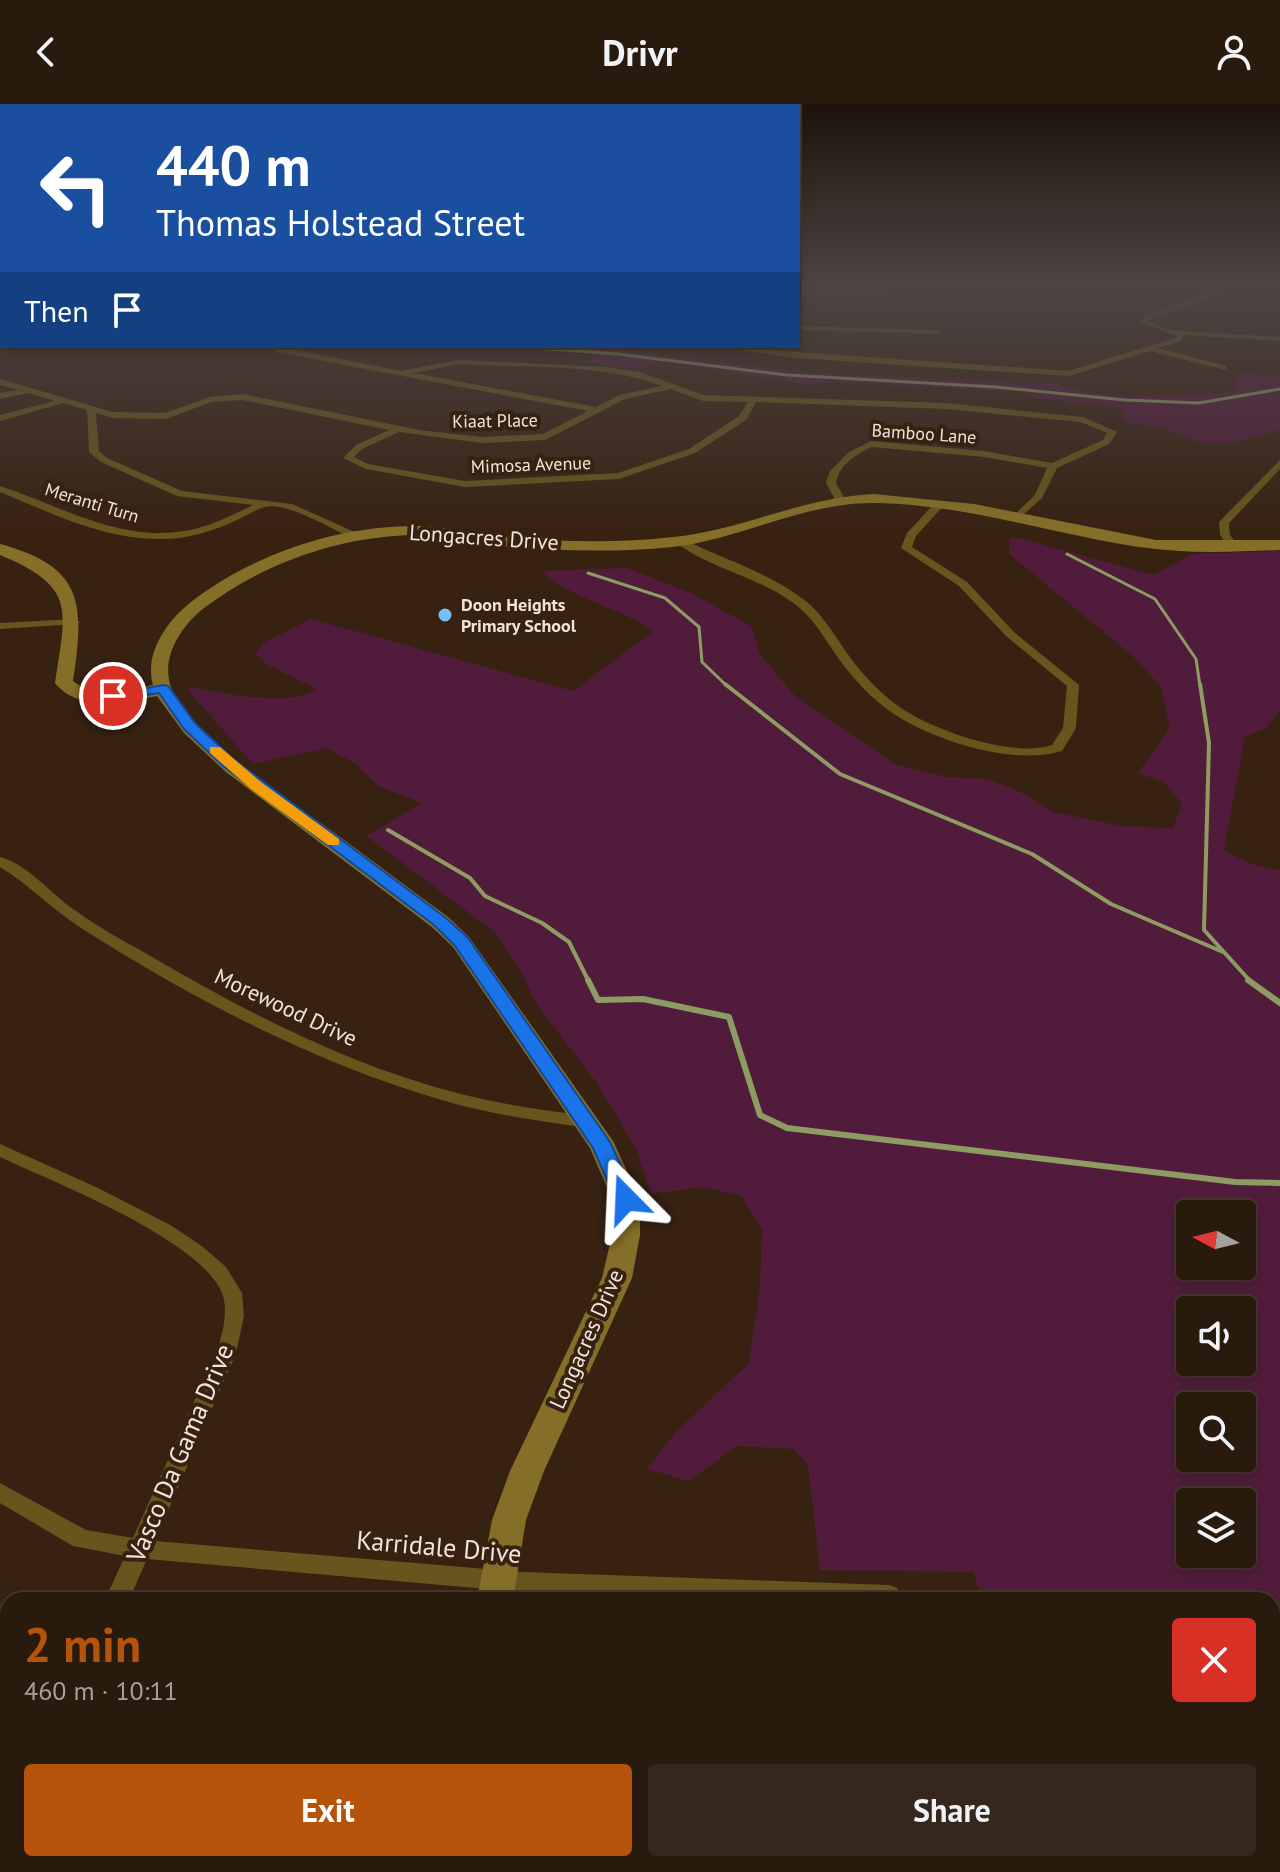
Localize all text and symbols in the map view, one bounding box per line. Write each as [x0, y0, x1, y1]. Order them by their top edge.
text: Drivr [602, 29, 678, 76]
icon: back [24, 30, 68, 74]
icon: person [1212, 30, 1256, 74]
text: 440 m [156, 129, 311, 201]
icon: left [24, 136, 128, 240]
text: Thomas Holstead Street [156, 199, 525, 246]
icon: arrive [105, 288, 149, 332]
text: Then [24, 291, 89, 330]
street label: Kiaat Place [452, 408, 538, 433]
street label: Bamboo Lane [871, 418, 977, 449]
street label: Mimosa Avenue [470, 451, 591, 478]
street label: Meranti Turn [42, 477, 142, 528]
street label: Longacres Drive [408, 518, 560, 556]
place label: Doon Heights Primary School [461, 593, 577, 637]
marker: Doon Heights Primary School [436, 606, 454, 624]
pin [79, 662, 147, 730]
icon: arrive [91, 674, 135, 718]
street label: Morewood Drive [210, 962, 362, 1052]
position arrow [584, 1157, 668, 1241]
north arrow [1176, 1200, 1256, 1280]
map controls [1176, 1200, 1256, 1568]
street label: Longacres Drive [543, 1265, 629, 1413]
button: sound [1176, 1296, 1256, 1376]
street label: Vasco Da Gama Drive [118, 1339, 240, 1568]
button: search [1176, 1392, 1256, 1472]
button: layers [1176, 1488, 1256, 1568]
street label: Karridale Drive [355, 1523, 523, 1570]
text: 2 min [24, 1613, 141, 1675]
button: close [1172, 1618, 1256, 1702]
text: 460 m · 10:11 [24, 1674, 178, 1707]
button: Exit [24, 1764, 632, 1856]
button: Share [648, 1764, 1256, 1856]

